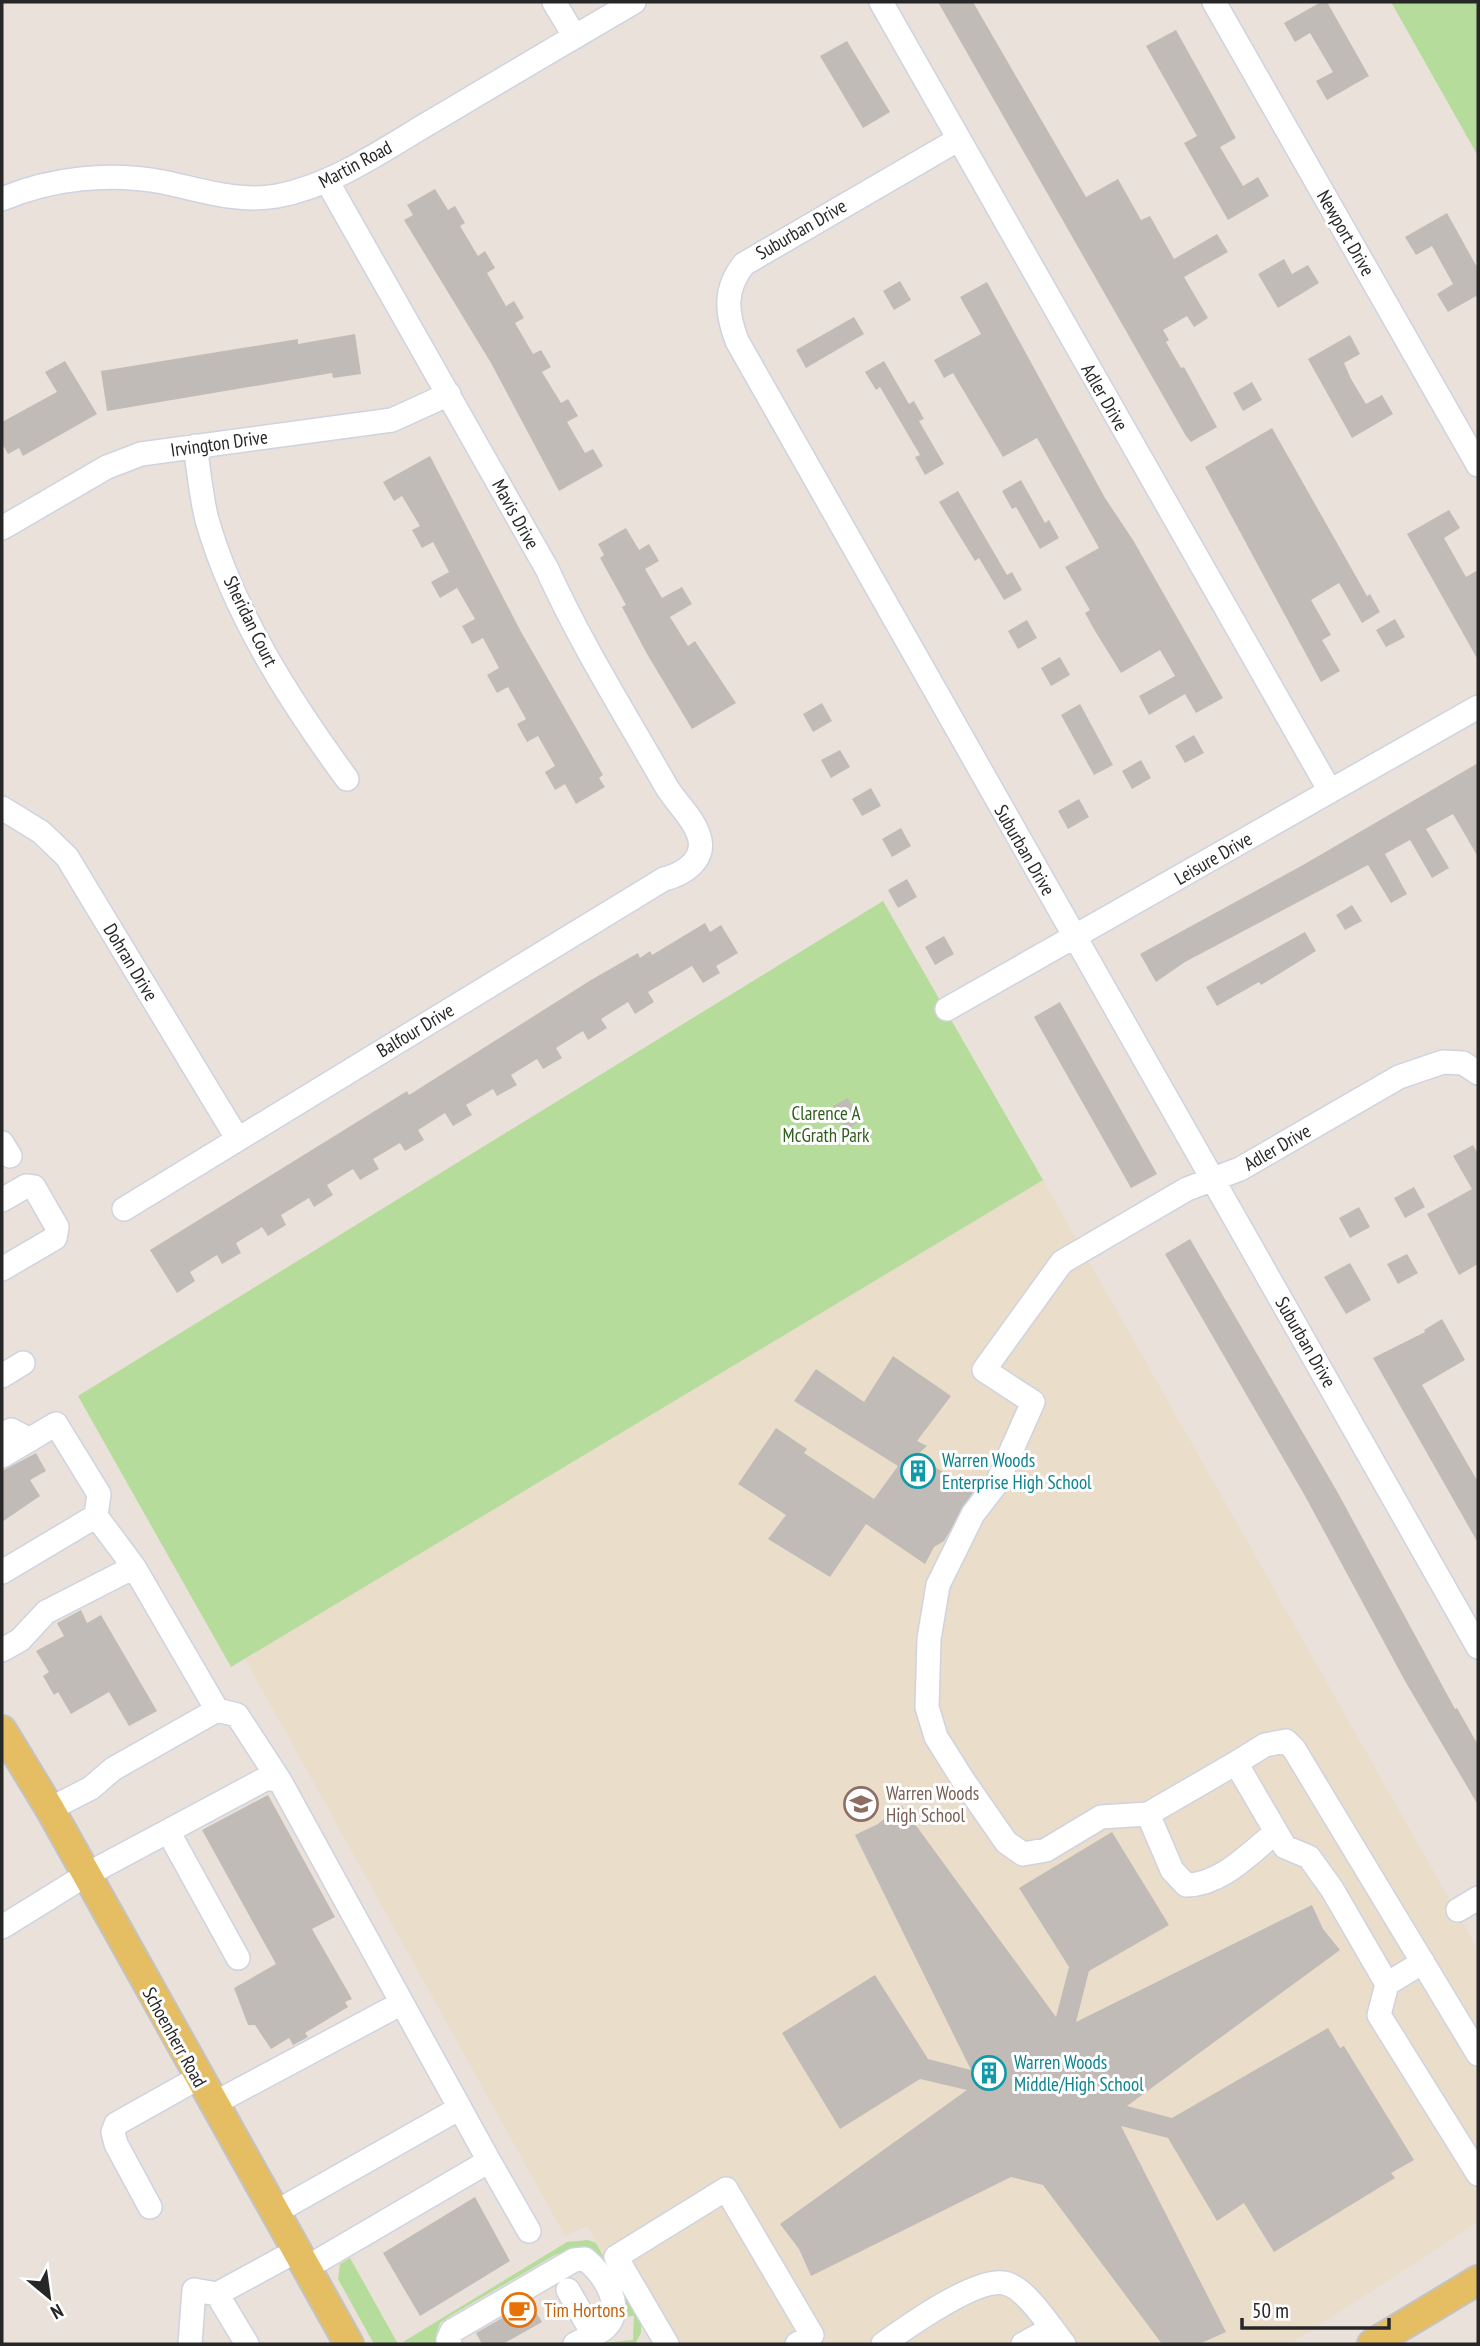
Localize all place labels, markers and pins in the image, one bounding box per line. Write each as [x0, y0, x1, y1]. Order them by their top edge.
place label: Warren Woods Enterprise High School [942, 1448, 1092, 1494]
building icon: Warren Woods Enterprise High School [899, 1452, 937, 1490]
place label: Warren Woods High School [886, 1781, 979, 1827]
school or university icon: Warren Woods High School [842, 1785, 880, 1823]
place label: Warren Woods Middle/High School [1014, 2050, 1144, 2096]
building icon: Warren Woods Middle/High School [970, 2054, 1008, 2092]
cafe icon: Tim Hortons [500, 2291, 538, 2329]
place label: Tim Hortons [544, 2298, 625, 2322]

